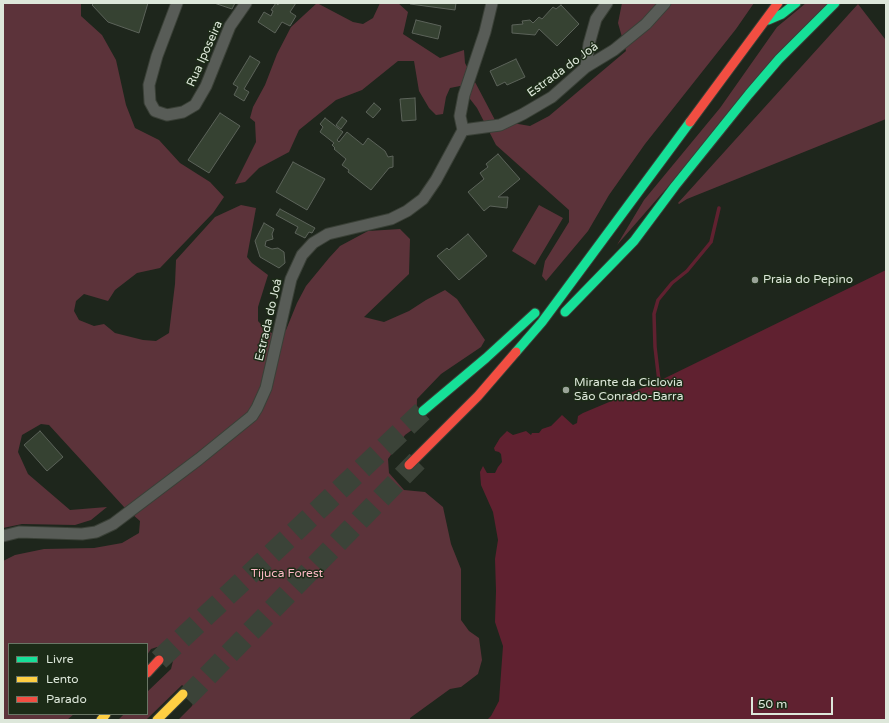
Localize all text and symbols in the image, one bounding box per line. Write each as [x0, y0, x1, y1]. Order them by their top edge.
street label: Rua Iposeira [184, 19, 226, 89]
street label: Estrada do Joá [525, 39, 601, 101]
place label: Praia do Pepino [763, 273, 853, 287]
marker: Praia do Pepino [750, 275, 760, 285]
street label: Estrada do Joá [253, 277, 285, 363]
place label: Mirante da Ciclovia São Conrado-Barra [574, 376, 683, 404]
marker: Mirante da Ciclovia São Conrado-Barra [561, 385, 571, 395]
park label: Tijuca Forest [251, 567, 323, 581]
legend [8, 643, 148, 715]
text: Livre [46, 652, 73, 666]
text: Lento [46, 672, 79, 686]
scale bar [753, 689, 835, 715]
text: Parado [46, 692, 87, 706]
text: 50 m [758, 697, 787, 711]

